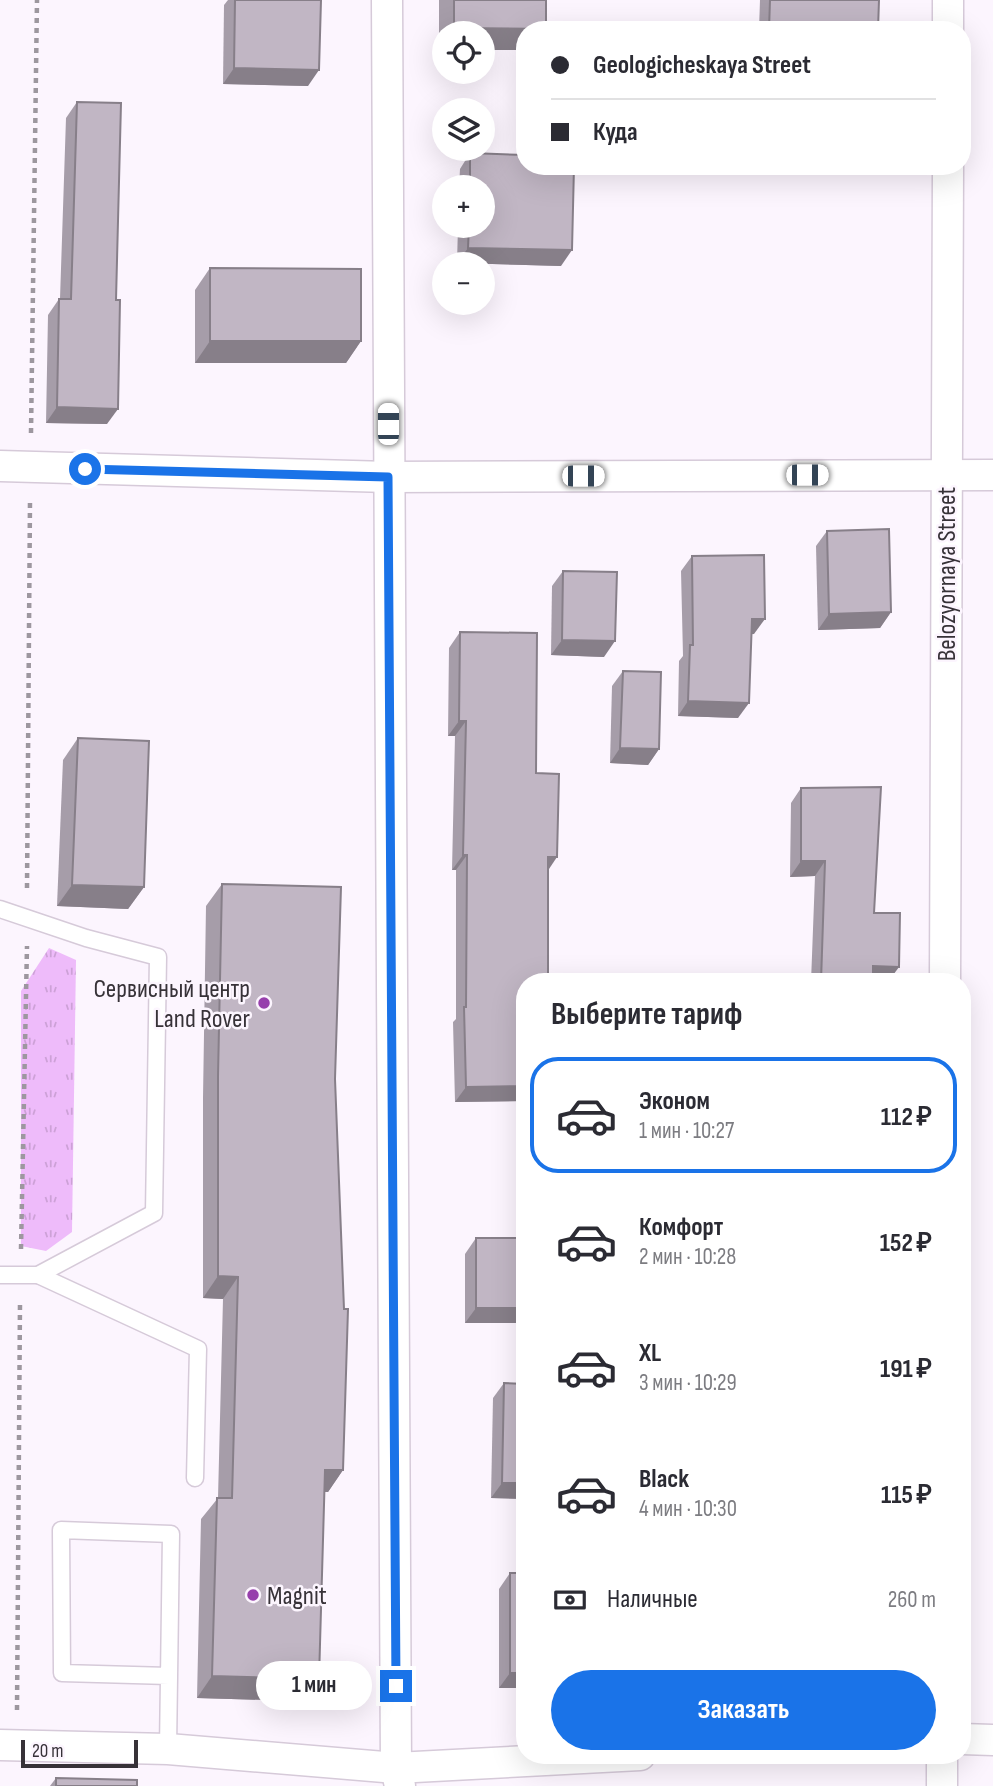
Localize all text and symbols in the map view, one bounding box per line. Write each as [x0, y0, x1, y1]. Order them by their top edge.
map controls [432, 21, 495, 315]
button: locate [432, 21, 495, 84]
text: Geologicheskaya Street [593, 50, 811, 81]
button: layers [432, 98, 495, 161]
text: Куда [593, 117, 638, 148]
button: + [432, 175, 495, 238]
button: − [432, 252, 495, 315]
car [378, 403, 399, 445]
route start [69, 453, 101, 485]
car [787, 465, 829, 486]
car [563, 466, 605, 487]
street label: Belozyornaya Street [932, 487, 963, 661]
place label: Сервисный центр Land Rover [93, 974, 251, 1035]
marker: Сервисный центр Land Rover [256, 995, 272, 1011]
text: Выберите тариф [551, 995, 742, 1034]
icon: car [555, 1084, 618, 1147]
text: Эконом [639, 1086, 710, 1117]
text: 112 ₽ [881, 1102, 932, 1133]
text: 1 мин · 10:27 [639, 1117, 734, 1145]
icon: car [555, 1210, 618, 1273]
text: Комфорт [639, 1212, 723, 1243]
text: 152 ₽ [880, 1228, 932, 1259]
text: 2 мин · 10:28 [639, 1243, 736, 1271]
icon: car [555, 1336, 618, 1399]
text: XL [639, 1338, 661, 1369]
text: 191 ₽ [880, 1354, 932, 1385]
text: 3 мин · 10:29 [639, 1369, 737, 1397]
icon: car [555, 1462, 618, 1525]
text: Black [639, 1464, 689, 1495]
text: 115 ₽ [881, 1480, 932, 1511]
text: 4 мин · 10:30 [639, 1495, 737, 1523]
place label: Magnit [267, 1581, 327, 1612]
icon: cash [551, 1581, 589, 1619]
text: Наличные [607, 1584, 698, 1615]
text: 260 m [888, 1586, 936, 1614]
marker: Magnit [245, 1587, 261, 1603]
callout: 1 мин [256, 1662, 372, 1710]
route end [380, 1670, 412, 1702]
button: Заказать [551, 1670, 936, 1750]
text: 1 мин [292, 1671, 336, 1699]
scale bar [21, 1737, 138, 1769]
text: 20 m [32, 1740, 64, 1763]

